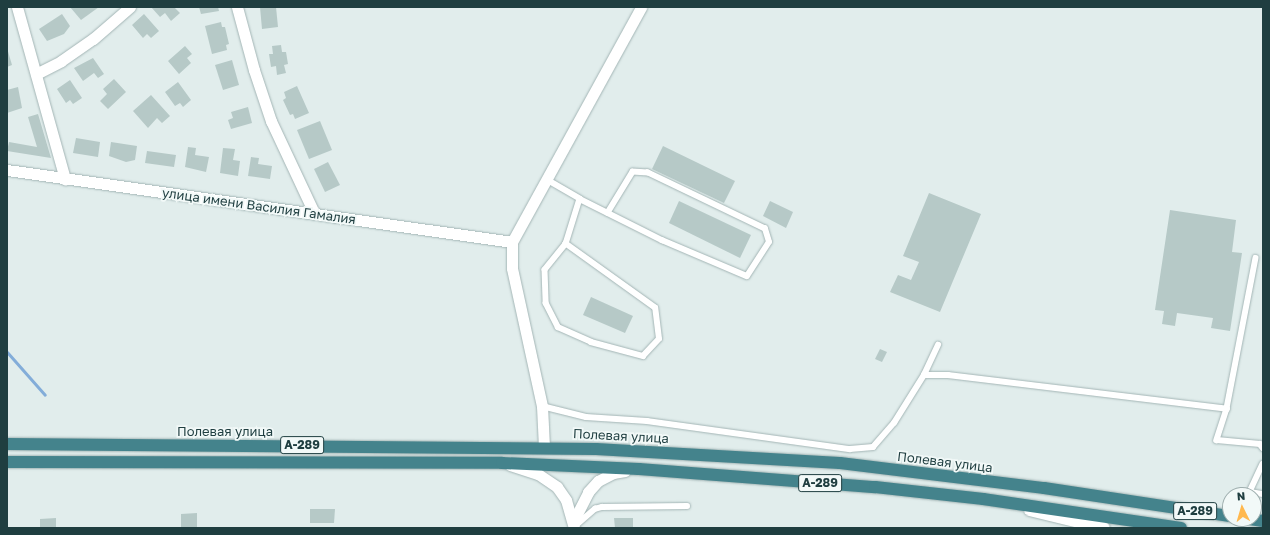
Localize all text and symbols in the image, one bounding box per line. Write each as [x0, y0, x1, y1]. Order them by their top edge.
street label: улица имени Василия Гамалия [161, 185, 357, 227]
street label: Полевая улица [177, 423, 273, 439]
street label: Полевая улица [573, 426, 669, 446]
road number: А-289 [280, 435, 324, 455]
street label: Полевая улица [896, 448, 994, 476]
road number: А-289 [798, 473, 842, 493]
north arrow [1222, 487, 1262, 527]
text: N [1236, 489, 1246, 502]
road number: А-289 [1173, 501, 1217, 521]

